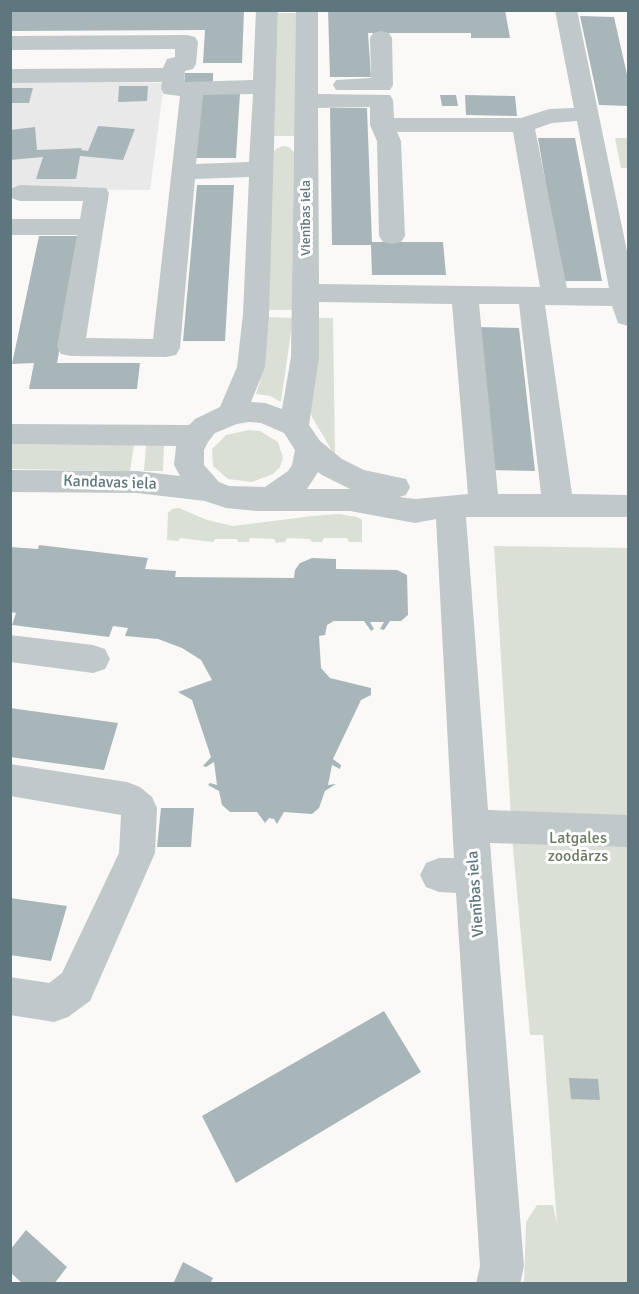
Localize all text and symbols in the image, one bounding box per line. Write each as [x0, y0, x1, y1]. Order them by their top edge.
street label: Vienības iela [298, 180, 314, 256]
street label: Kandavas iela [63, 472, 157, 494]
park label: Latgales zoodārzs [548, 829, 608, 867]
street label: Vienības iela [463, 850, 489, 938]

